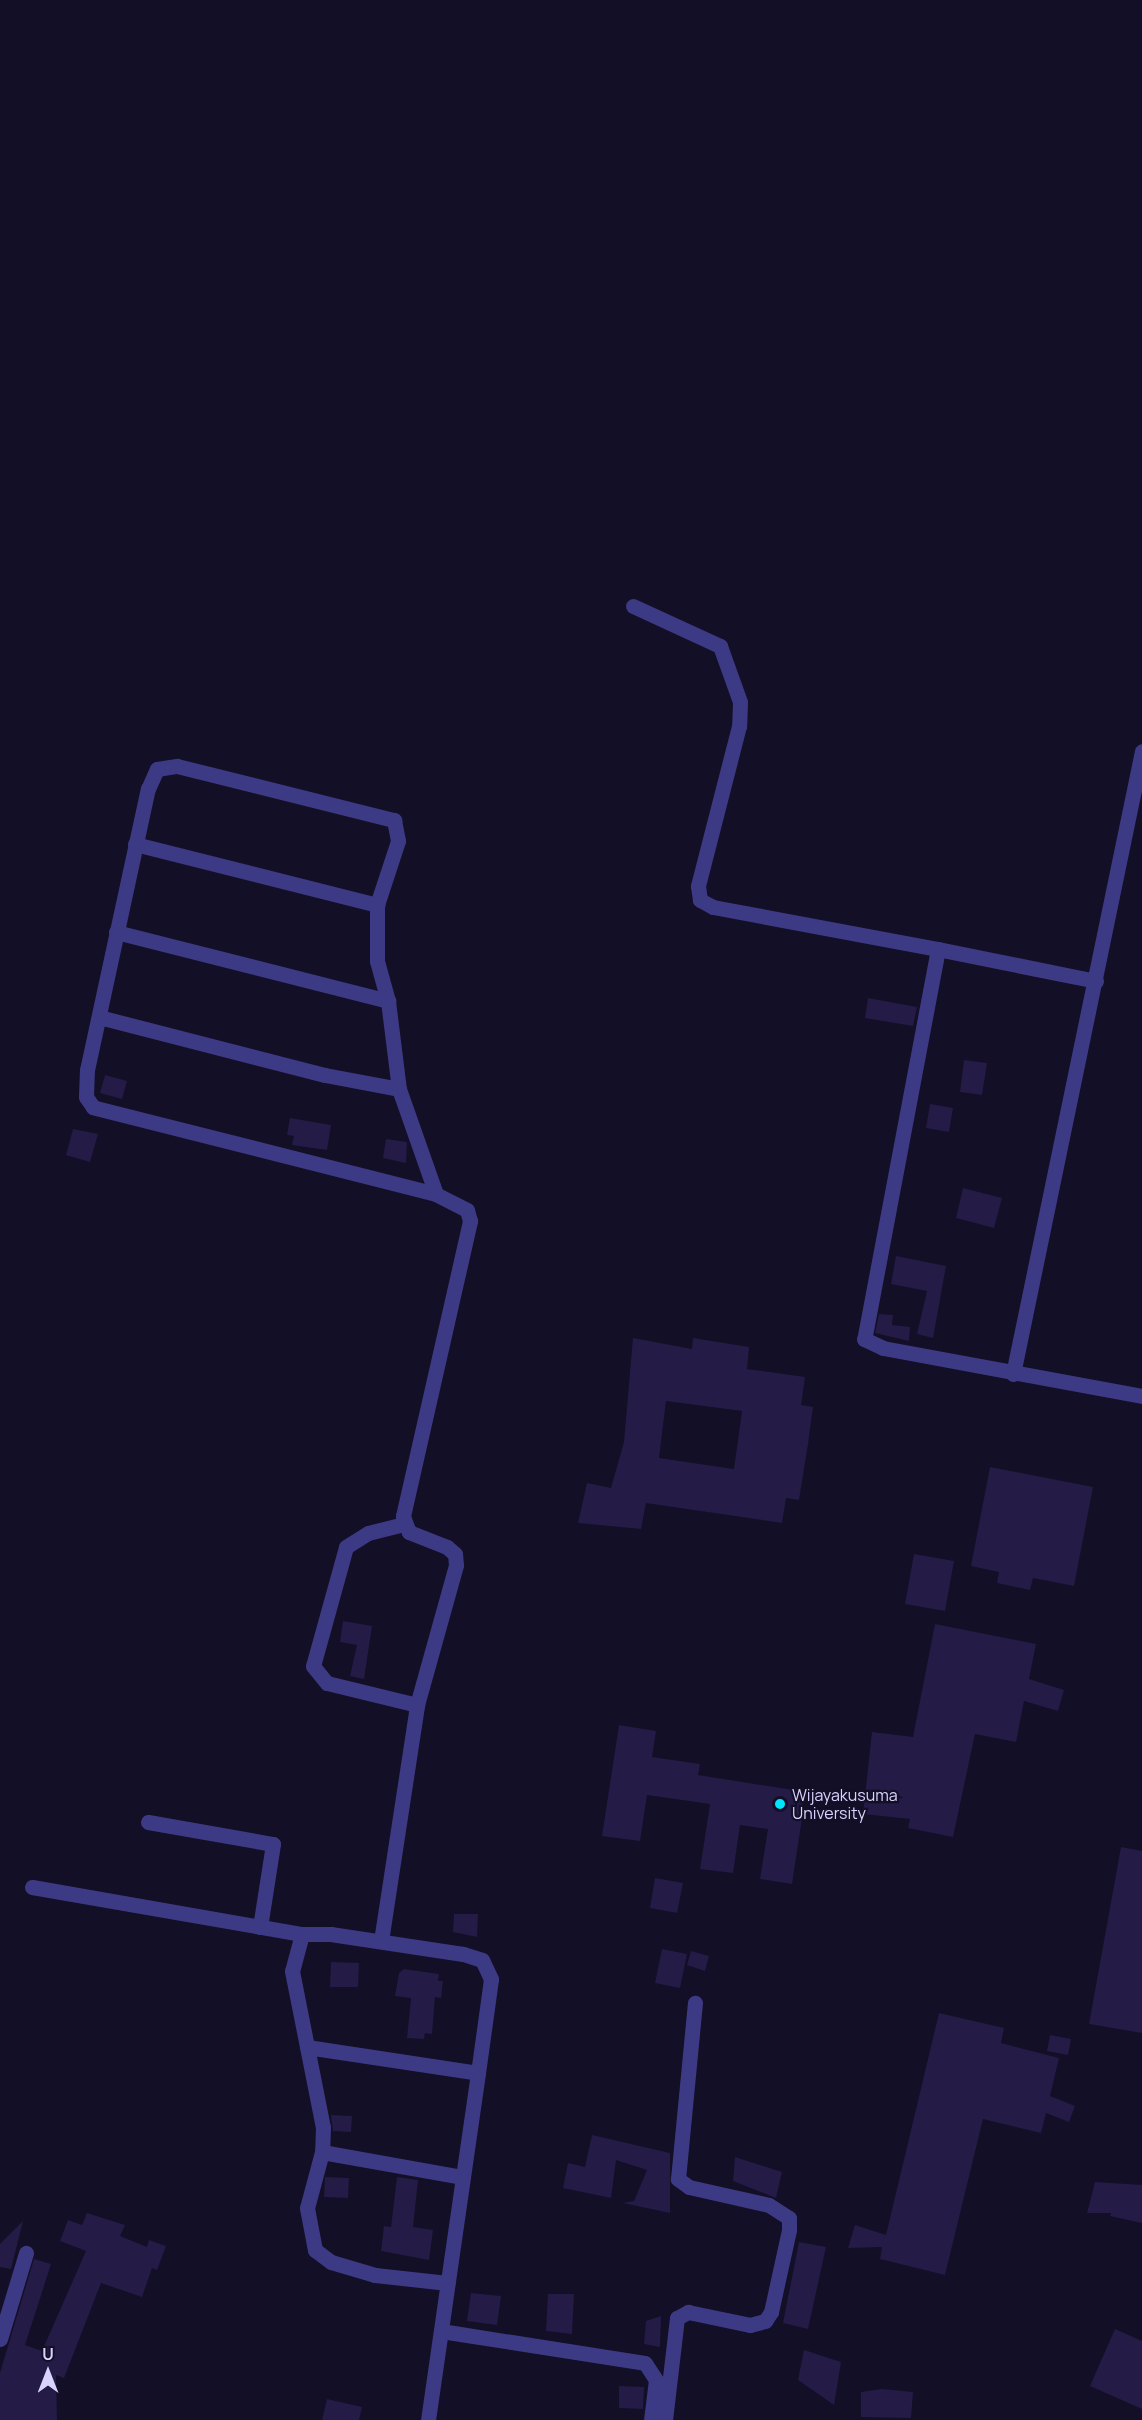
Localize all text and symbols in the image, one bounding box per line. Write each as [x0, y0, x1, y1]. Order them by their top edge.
place label: Wijayakusuma University [792, 1785, 898, 1823]
marker: Wijayakusuma University [773, 1797, 787, 1811]
north arrow [18, 2342, 78, 2402]
text: U [42, 2343, 54, 2365]

